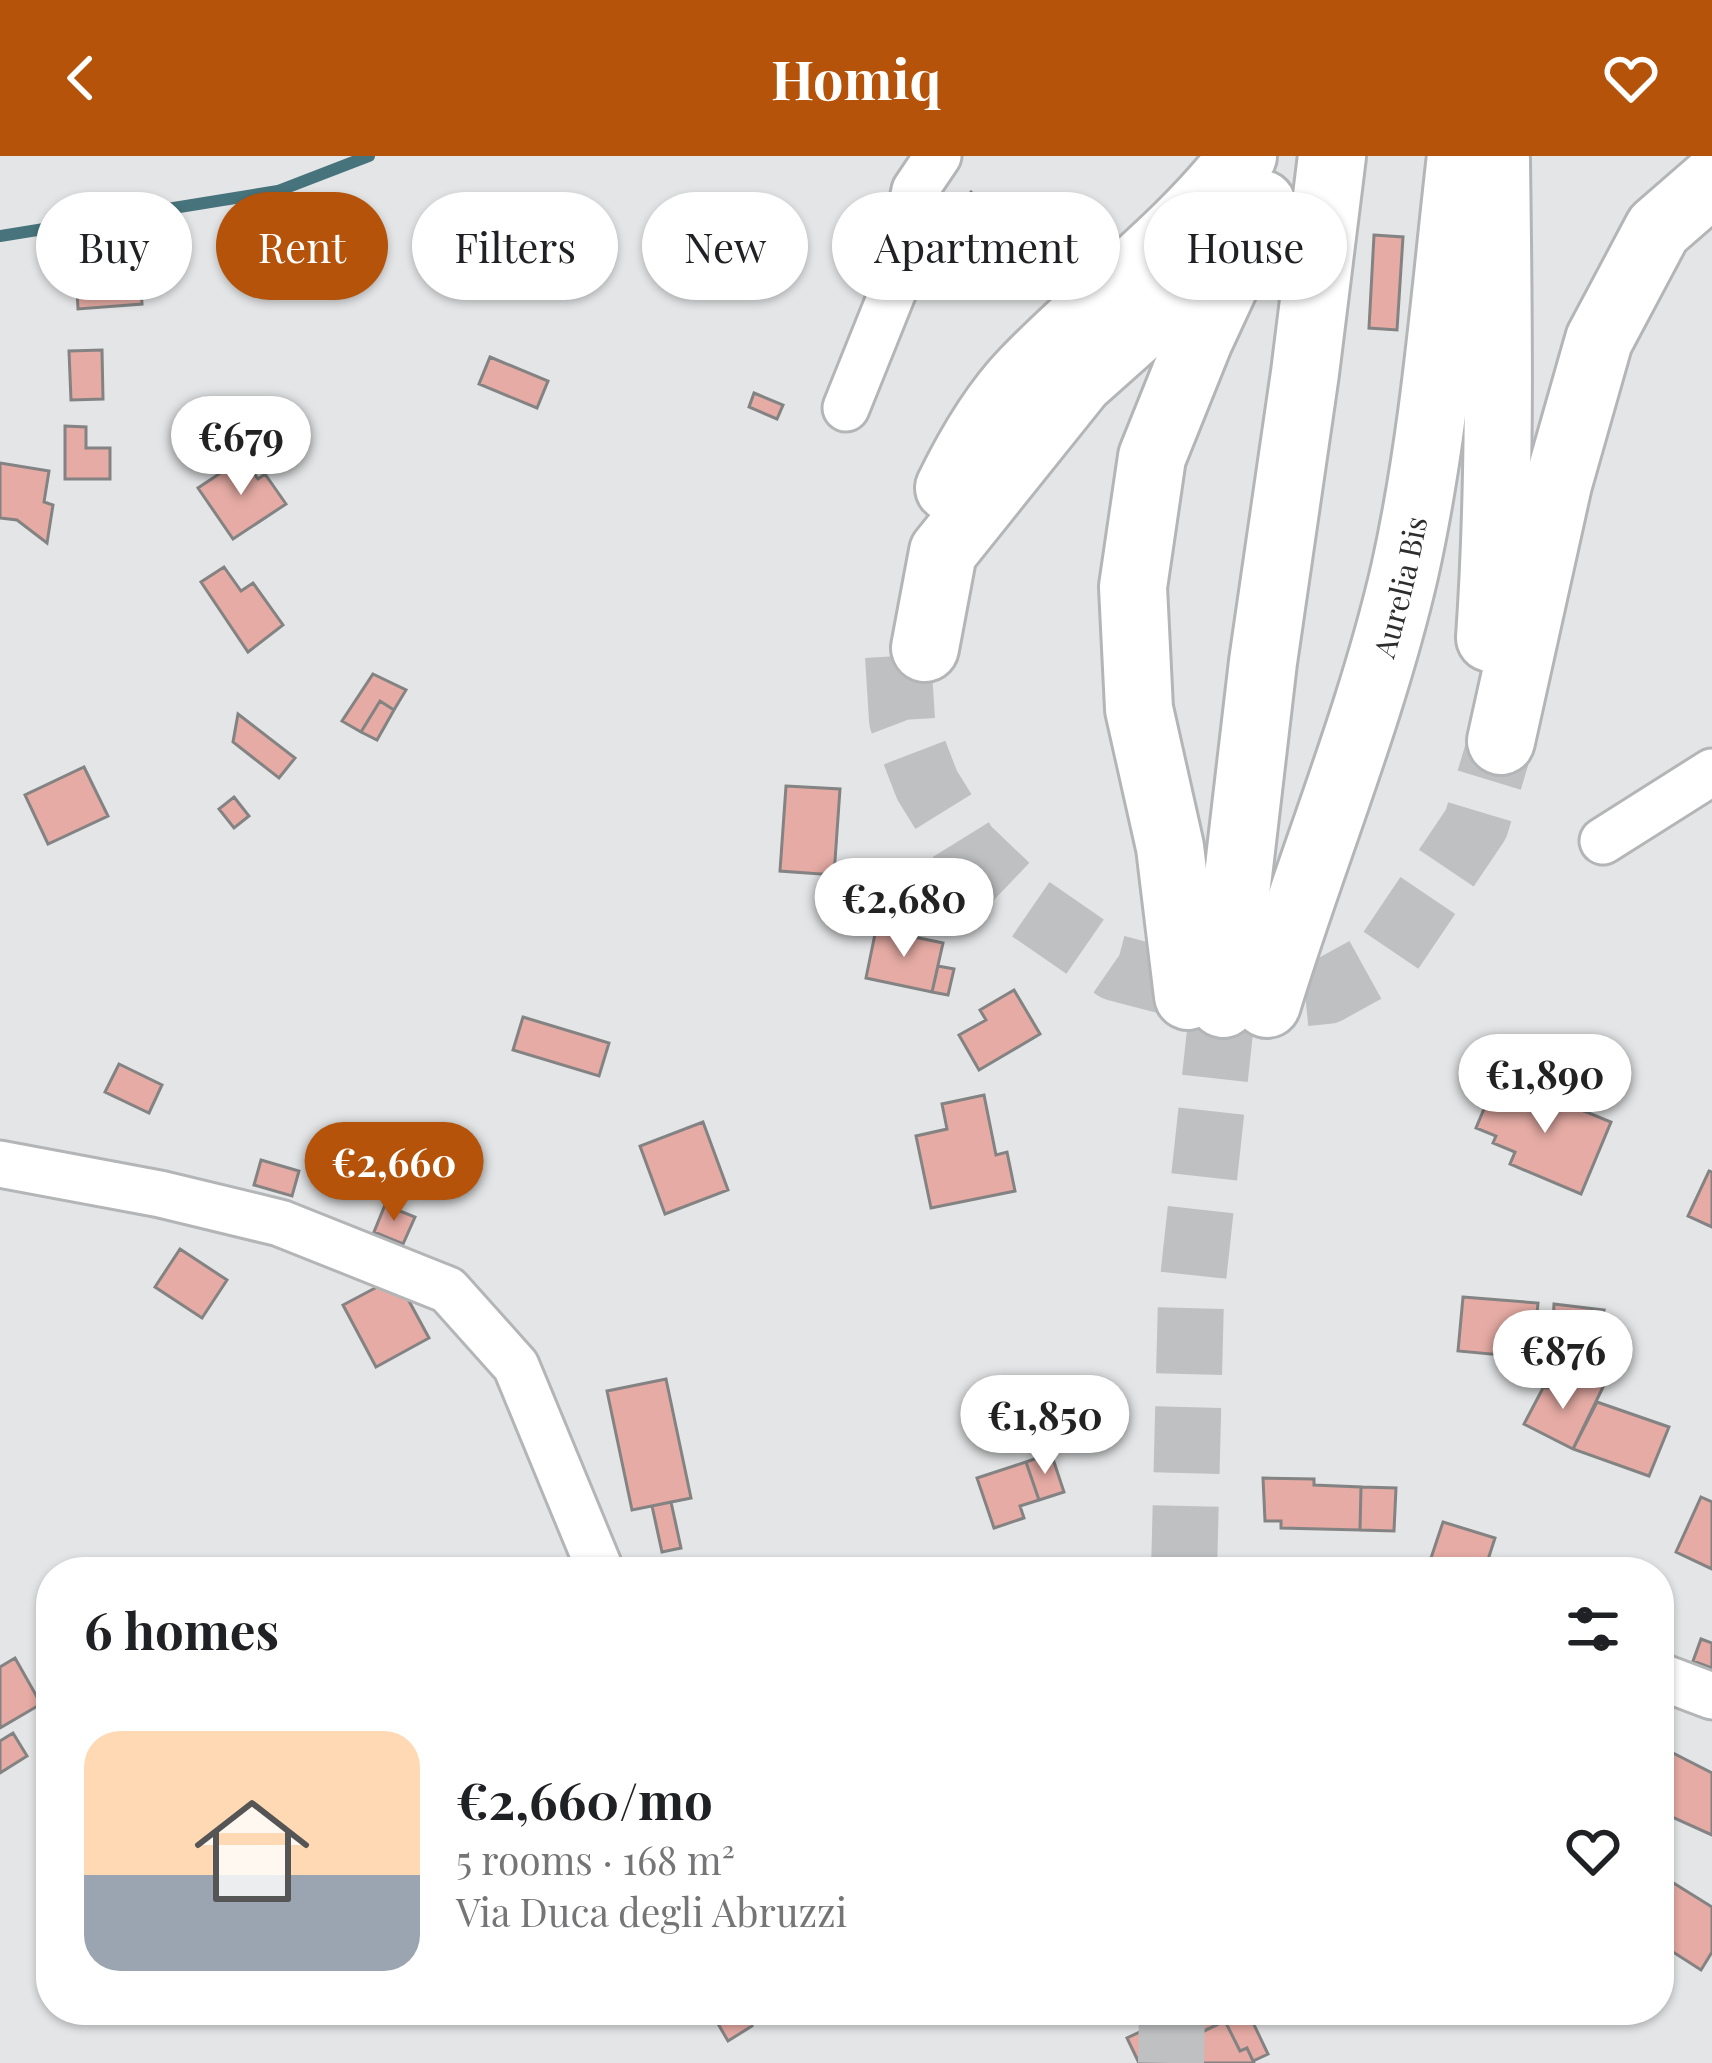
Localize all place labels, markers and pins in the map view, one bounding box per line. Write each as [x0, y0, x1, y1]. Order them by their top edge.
pin: €679 [170, 396, 312, 498]
pin: €2,680 [806, 858, 1002, 960]
pin: €1,890 [1447, 1034, 1643, 1136]
pin: €2,660 [296, 1122, 492, 1224]
pin: €876 [1492, 1310, 1634, 1412]
pin: €1,850 [947, 1375, 1143, 1477]

